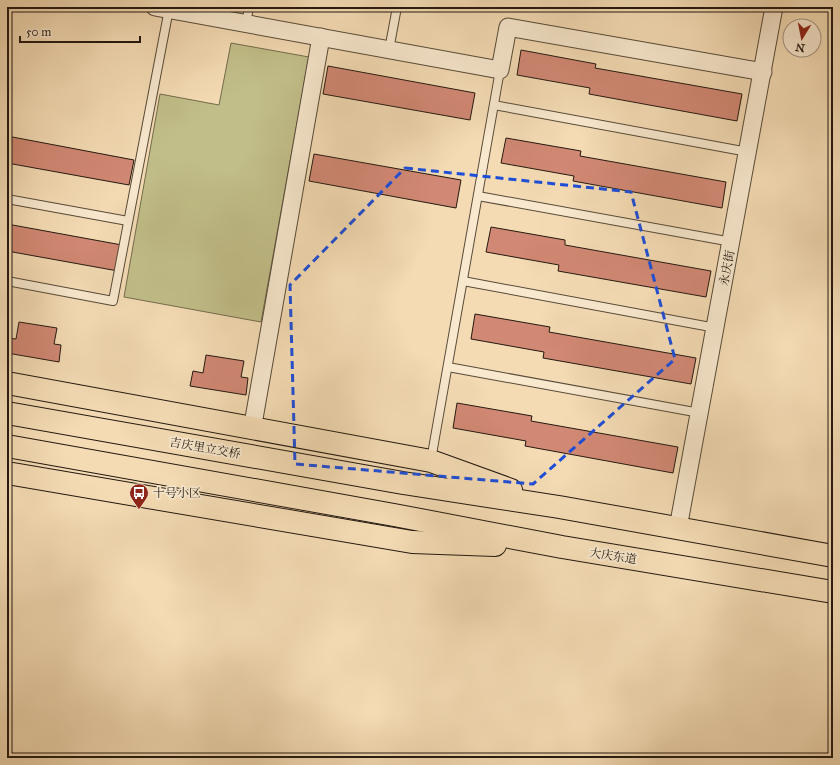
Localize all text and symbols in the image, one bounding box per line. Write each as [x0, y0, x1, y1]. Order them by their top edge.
scale bar [20, 18, 140, 44]
north arrow [782, 18, 822, 58]
text: 50 m [26, 25, 51, 39]
text: N [794, 40, 806, 55]
street label: 永庆街 [717, 248, 737, 287]
street label: 吉庆里立交桥 [168, 435, 242, 461]
bus stop icon: 十号小区 [128, 482, 150, 510]
place label: 十号小区 [153, 486, 201, 500]
street label: 大庆东道 [588, 545, 638, 567]

